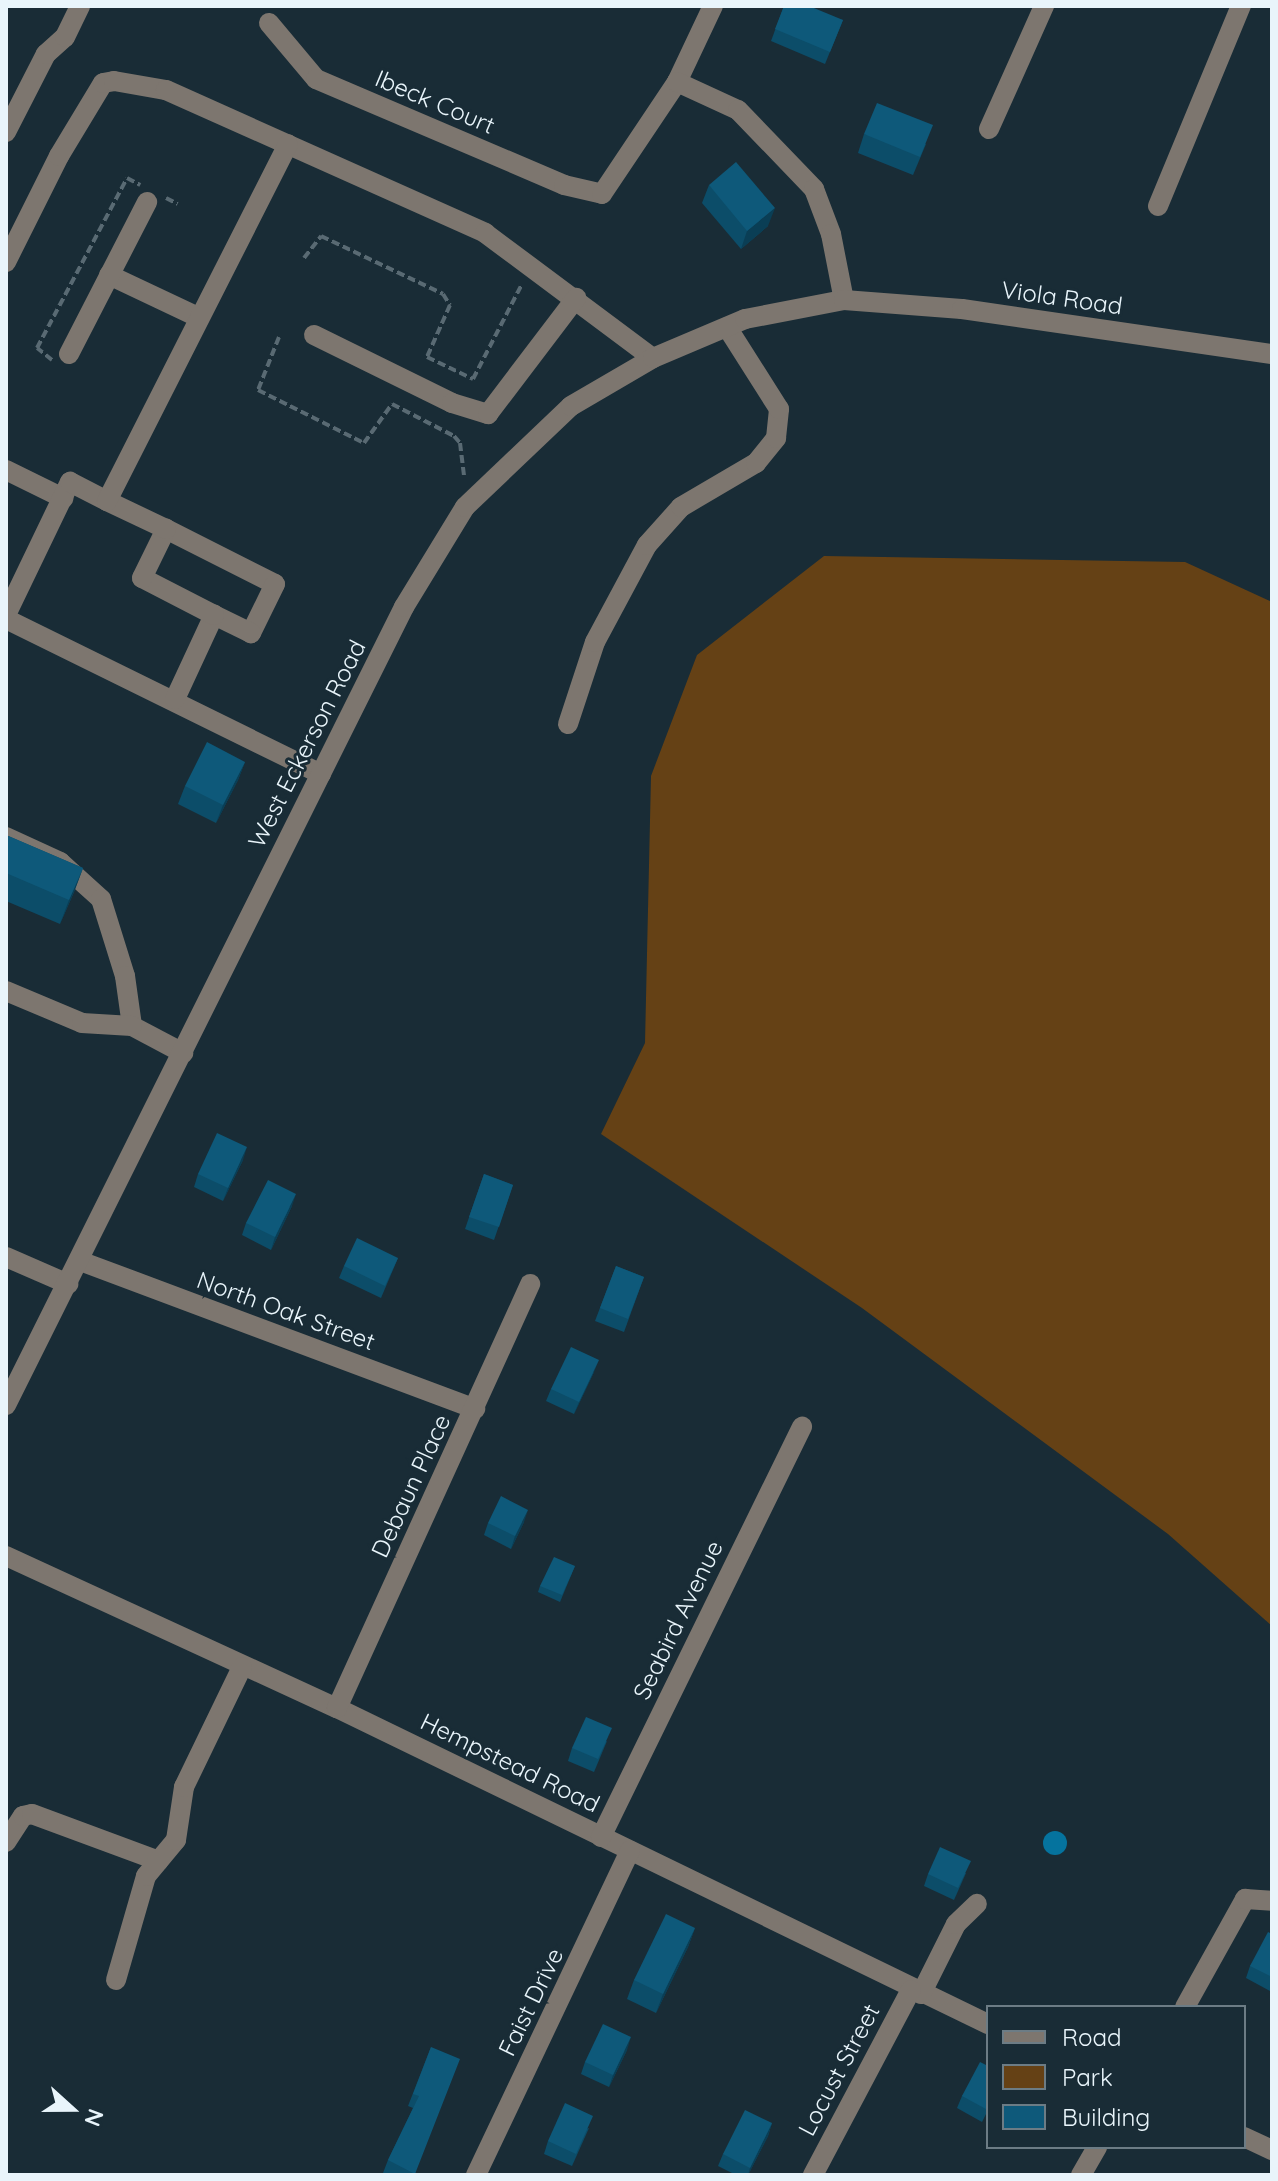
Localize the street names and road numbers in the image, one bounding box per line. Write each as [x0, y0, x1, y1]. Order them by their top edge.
street label: Ibeck Court [371, 64, 499, 140]
street label: Viola Road [1000, 275, 1124, 321]
street label: West Eckerson Road [242, 635, 372, 853]
street label: North Oak Street [193, 1265, 379, 1357]
street label: Debaun Place [365, 1410, 457, 1562]
street label: Seabird Avenue [627, 1536, 729, 1704]
street label: Hempstead Road [416, 1707, 604, 1819]
street label: Faist Drive [493, 1943, 569, 2061]
street label: Locust Street [792, 1999, 886, 2141]

